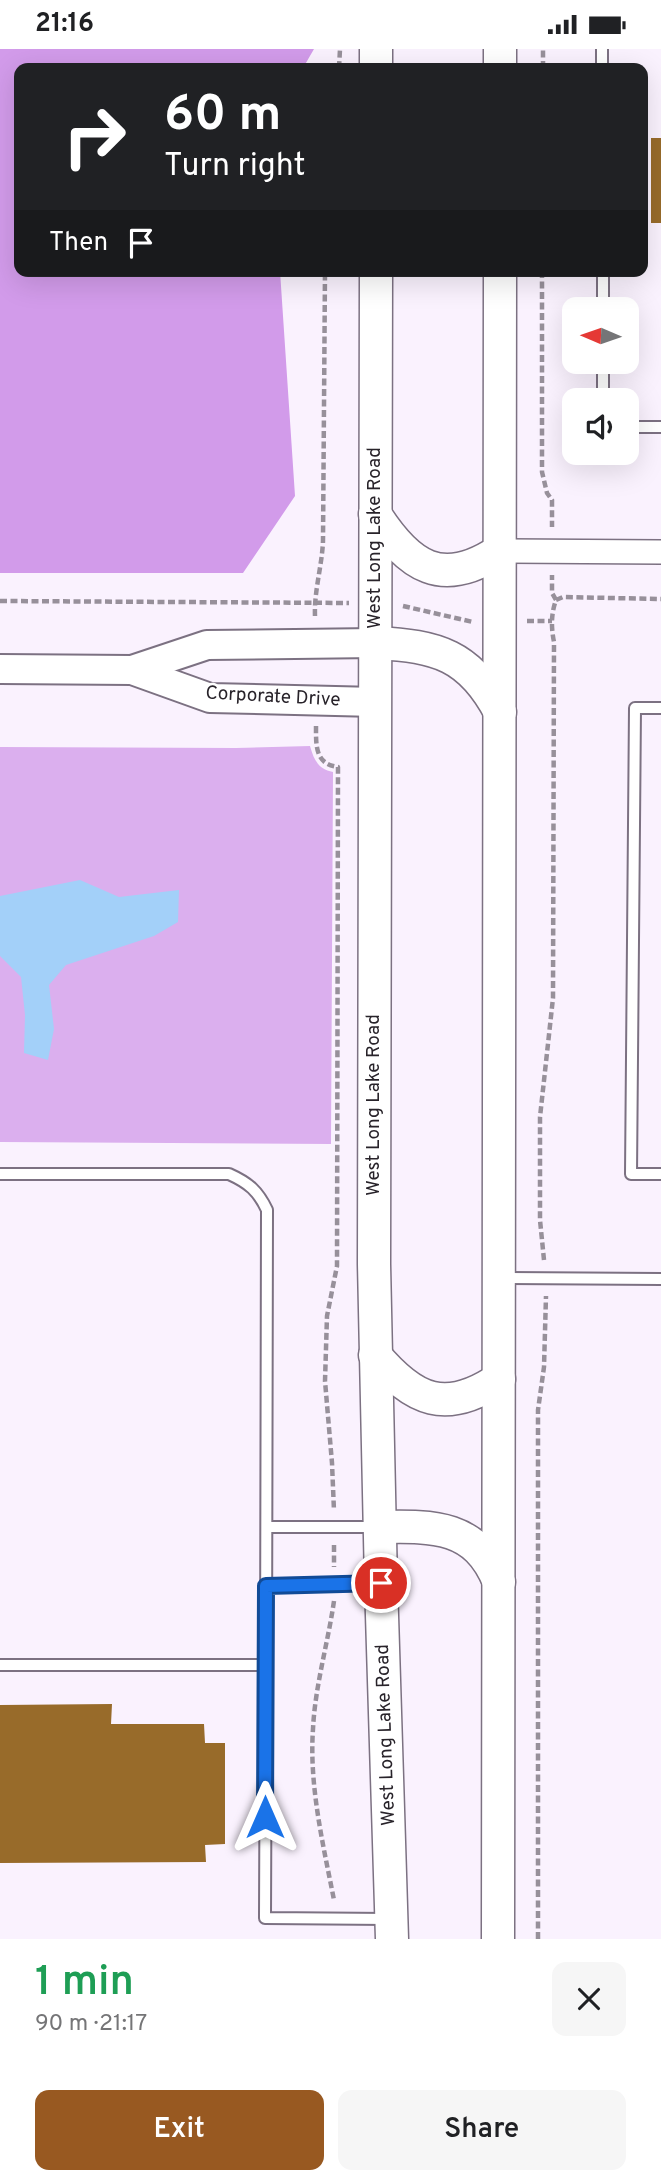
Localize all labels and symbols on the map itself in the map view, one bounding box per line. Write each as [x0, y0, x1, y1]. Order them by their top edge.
north arrow [562, 297, 639, 375]
street label: West Long Lake Road [363, 447, 387, 629]
street label: Corporate Drive [205, 681, 341, 713]
street label: West Long Lake Road [362, 1014, 386, 1196]
pin [351, 1553, 411, 1613]
street label: West Long Lake Road [371, 1644, 401, 1826]
position arrow [228, 1780, 302, 1854]

